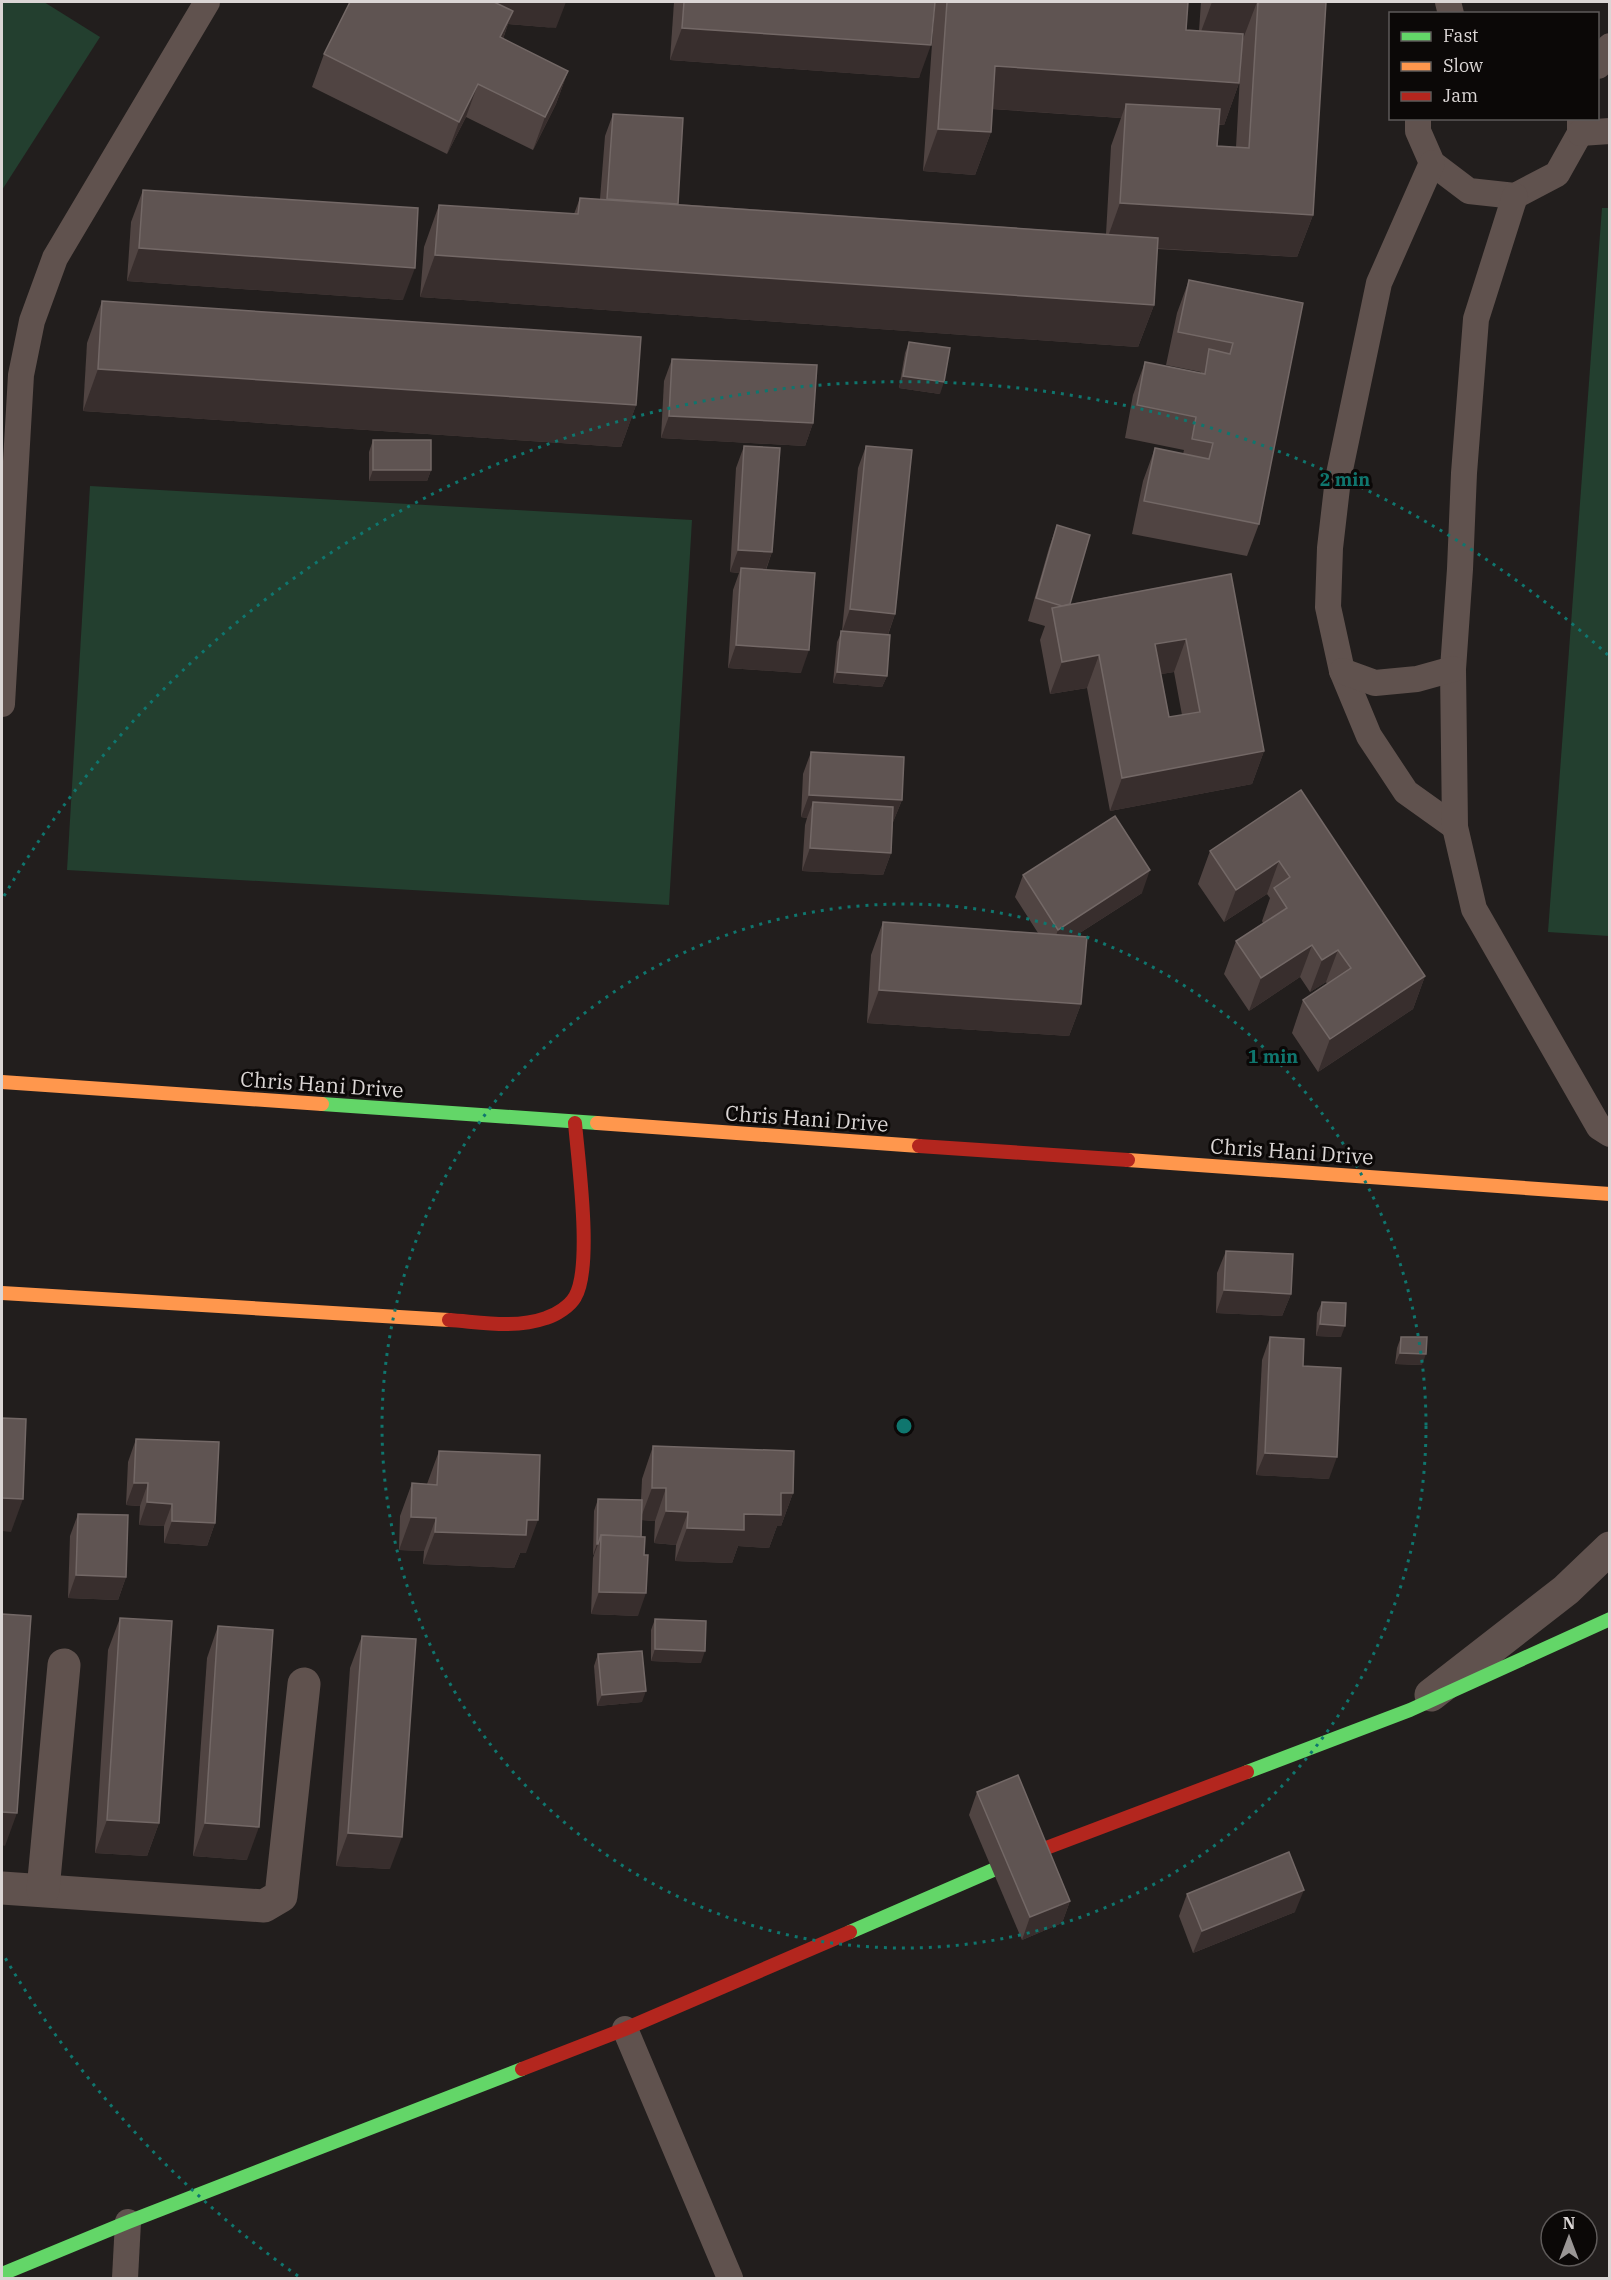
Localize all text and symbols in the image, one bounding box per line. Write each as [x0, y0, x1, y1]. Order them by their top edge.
legend [1389, 12, 1599, 120]
text: Fast [1443, 24, 1478, 47]
text: Slow [1443, 54, 1483, 77]
text: Jam [1443, 84, 1478, 107]
text: 2 min [1320, 468, 1370, 491]
text: 1 min [1248, 1045, 1298, 1068]
street label: Chris Hani Drive [239, 1064, 405, 1104]
street label: Chris Hani Drive [724, 1098, 890, 1138]
street label: Chris Hani Drive [1209, 1131, 1375, 1171]
centre of rings [894, 1416, 914, 1436]
north arrow [1539, 2208, 1599, 2268]
text: N [1563, 2213, 1575, 2233]

